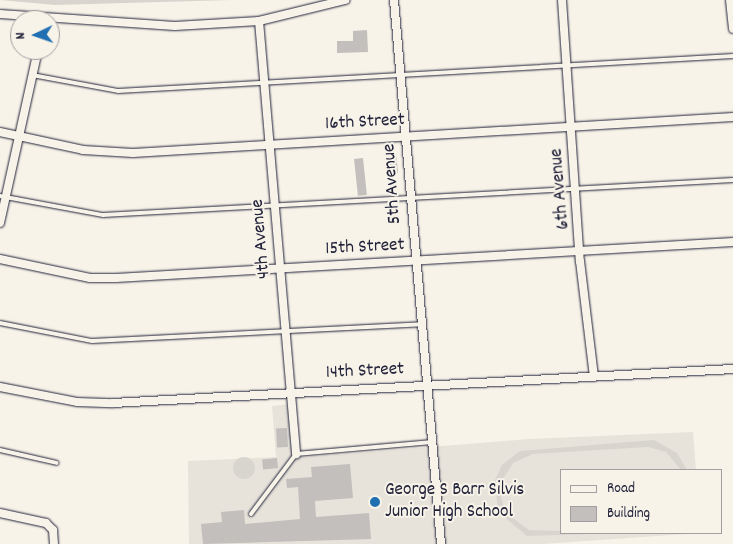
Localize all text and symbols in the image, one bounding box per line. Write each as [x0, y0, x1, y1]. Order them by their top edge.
north arrow [10, 10, 60, 60]
text: N [11, 32, 31, 40]
street label: 16th Street [325, 110, 405, 136]
street label: 5th Avenue [379, 143, 407, 225]
street label: 6th Avenue [546, 147, 576, 231]
street label: 4th Avenue [247, 198, 277, 280]
street label: 15th Street [325, 235, 405, 261]
street label: 14th Street [325, 359, 405, 385]
legend [560, 469, 723, 534]
text: Road [607, 478, 635, 500]
place label: George S Barr Silvis Junior High School [385, 480, 524, 524]
marker: George S Barr Silvis Junior High School [369, 496, 381, 508]
text: Building [607, 503, 650, 525]

